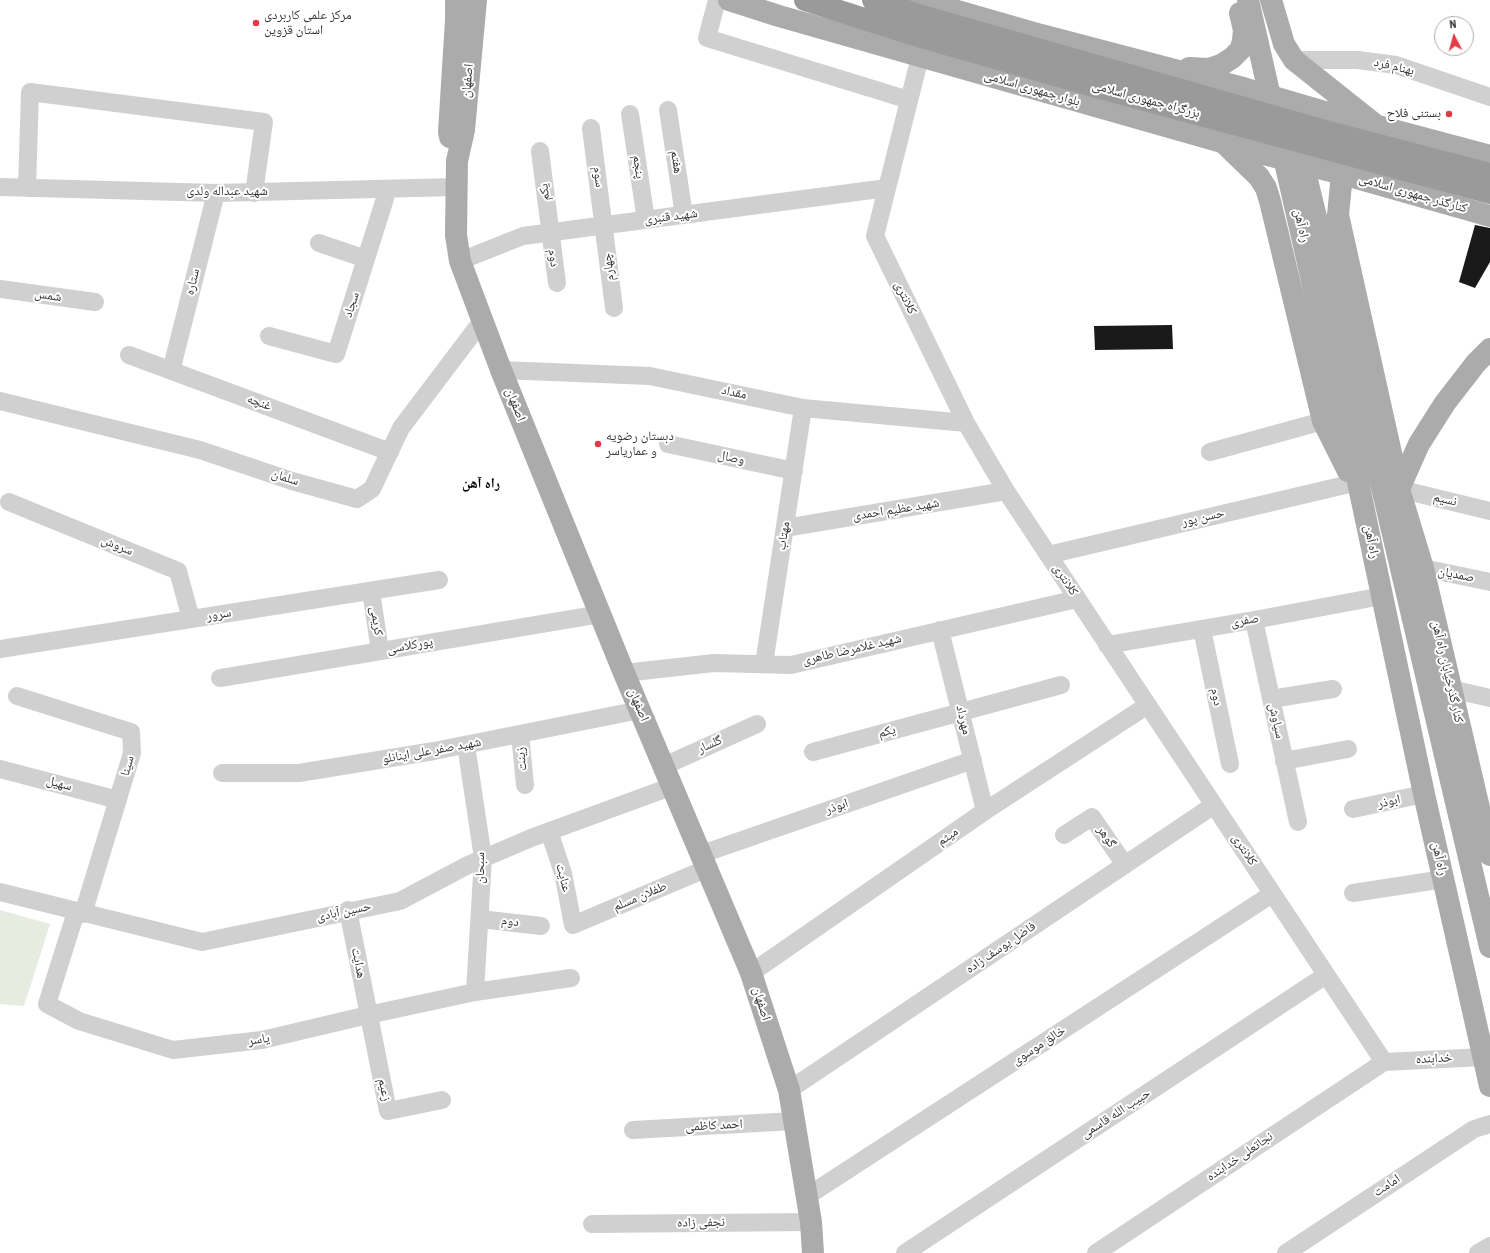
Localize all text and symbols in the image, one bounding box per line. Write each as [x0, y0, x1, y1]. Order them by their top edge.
place label: مرکز علمی کاربردی استان قزوین [264, 8, 352, 39]
north arrow [1434, 16, 1474, 56]
marker: مرکز علمی کاربردی استان قزوین [251, 18, 261, 28]
text: N [1449, 18, 1457, 31]
street label: بهنام فرد [1372, 55, 1416, 79]
street label: اصفهان [459, 63, 477, 99]
street label: بلوار جمهوری اسلامی [982, 68, 1082, 110]
street label: بزرگراه جمهوری اسلامی [1090, 78, 1202, 122]
place label: بستنی فلاح [1387, 106, 1441, 122]
marker: بستنی فلاح [1444, 109, 1454, 119]
street label: هفتم [666, 149, 686, 175]
street label: پنجم [629, 154, 647, 180]
street label: سوم [589, 166, 607, 188]
street label: کنارگذر جمهوری اسلامی [1357, 171, 1469, 217]
street label: یکم [536, 182, 554, 202]
street label: شهید عبداله ولدی [186, 184, 268, 200]
street label: شهید قنبری [643, 206, 699, 228]
street label: راه آهن [1290, 208, 1312, 244]
street label: دوم [544, 248, 562, 268]
street label: چهارم [600, 252, 618, 282]
street label: ستاره [182, 267, 204, 297]
street label: کلانتری [890, 279, 920, 317]
street label: شمس [33, 286, 63, 306]
street label: سجاد [341, 290, 363, 320]
street label: مقداد [720, 383, 748, 403]
street label: اصفهان [501, 386, 529, 424]
street label: غنچه [245, 391, 273, 415]
place label: دبستان رضویه و عماریاسر [606, 429, 674, 460]
marker: دبستان رضویه و عماریاسر [593, 439, 603, 449]
street label: وصال [716, 448, 746, 468]
street label: سلمان [269, 466, 301, 490]
district label: راه آهن [462, 476, 500, 492]
street label: نسیم [1432, 490, 1458, 510]
street label: شهید عظیم احمدی [852, 495, 940, 525]
street label: حسن پور [1180, 506, 1226, 530]
street label: مهتاب [774, 521, 794, 551]
street label: راه آهن [1360, 524, 1382, 560]
street label: سروش [99, 533, 135, 559]
street label: کلانتری [1049, 561, 1081, 599]
street label: صمدیان [1436, 564, 1476, 586]
street label: سرور [205, 605, 233, 625]
street label: کریمی [366, 605, 386, 637]
street label: صفری [1230, 611, 1260, 631]
street label: کنار گذرخیابان راه آهن [1428, 619, 1466, 725]
street label: شهید غلامرضا طاهری [801, 631, 903, 669]
street label: پورکلاسی [386, 634, 434, 658]
street label: اصفهان [624, 686, 652, 724]
street label: دوم [1207, 687, 1225, 707]
street label: سیاوش [1265, 702, 1287, 740]
street label: مهرداد [952, 704, 974, 736]
street label: یکم [877, 722, 897, 742]
street label: گلسار [695, 733, 725, 757]
street label: شهید صفر علی اینانلو [381, 735, 483, 767]
street label: زینت [513, 746, 531, 772]
street label: سینا [118, 754, 138, 778]
street label: سهیل [44, 773, 74, 795]
street label: ابوذر [1376, 792, 1402, 812]
street label: ابوذر [824, 796, 850, 818]
street label: گوهر [1093, 823, 1119, 851]
street label: میثم [934, 824, 962, 850]
street label: کلانتری [1228, 831, 1260, 869]
street label: راه آهن [1428, 841, 1450, 877]
street label: سبحان [473, 852, 489, 884]
street label: عنایت [552, 862, 574, 894]
street label: طفلان مسلم [611, 879, 669, 915]
street label: حسین آبادی [315, 899, 373, 925]
street label: دوم [500, 913, 520, 931]
street label: فاضل یوسف زاده [963, 919, 1039, 977]
street label: هدایت [347, 946, 369, 980]
street label: اصفهان [749, 985, 773, 1023]
street label: خالق موسوی [1009, 1023, 1069, 1069]
street label: یاسر [247, 1031, 271, 1049]
street label: خدابنده [1415, 1050, 1453, 1068]
street label: زعیم [374, 1077, 394, 1103]
street label: حبیب الله قاسمی [1078, 1086, 1154, 1142]
street label: احمد کاظمی [685, 1117, 743, 1135]
street label: نجاتعلی خدابنده [1204, 1129, 1276, 1185]
street label: امامت [1371, 1171, 1403, 1201]
street label: نجفی زاده [677, 1215, 725, 1231]

